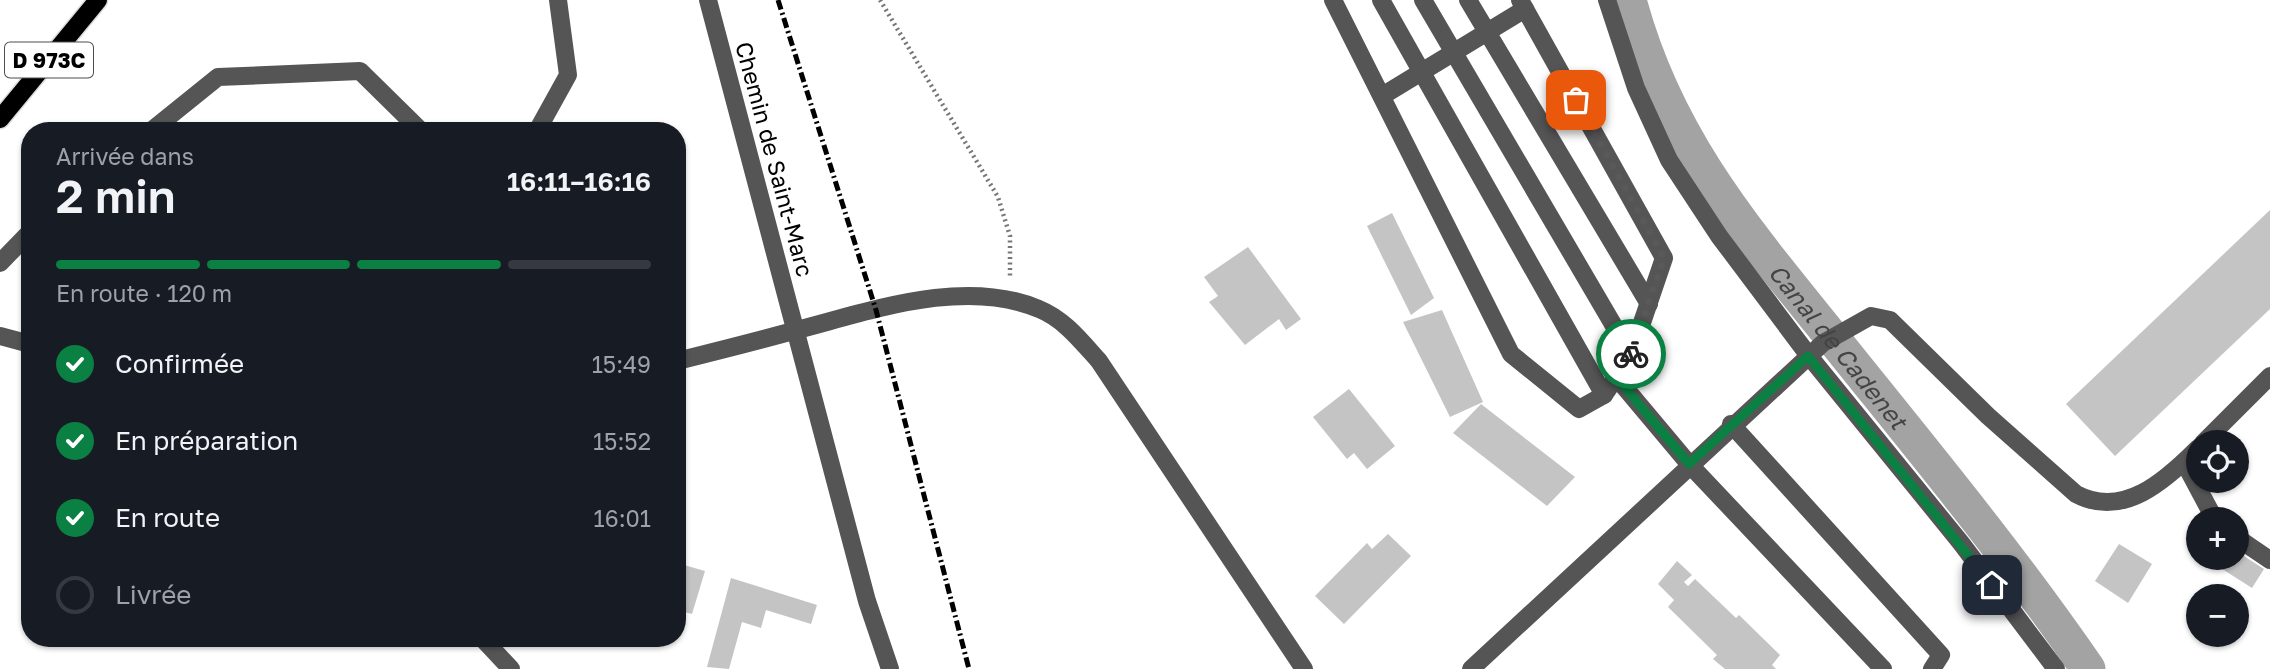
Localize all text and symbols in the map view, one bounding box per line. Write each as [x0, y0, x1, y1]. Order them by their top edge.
street label: Chemin de Saint-Marc [730, 38, 820, 280]
road number: D 973C [5, 42, 93, 78]
pin [1546, 70, 1606, 130]
icon: bag [1557, 81, 1595, 119]
text: Arrivée dans [56, 142, 194, 170]
text: 16:11–16:16 [507, 166, 651, 197]
text: 2 min [56, 168, 176, 223]
water label: Canal de Cadenet [1764, 257, 1915, 436]
text: En route · 120 m [56, 279, 232, 307]
courier [1596, 319, 1666, 389]
icon: bike [1612, 335, 1650, 373]
icon: check [56, 345, 94, 383]
text: Confirmée [115, 348, 244, 379]
text: 15:49 [592, 350, 651, 378]
icon: check [56, 422, 94, 460]
text: En préparation [115, 425, 298, 456]
text: 15:52 [593, 427, 651, 455]
map controls [2186, 430, 2249, 647]
button: locate [2186, 430, 2249, 493]
icon: check [56, 499, 94, 537]
text: En route [115, 502, 220, 533]
text: 16:01 [594, 504, 651, 532]
button: + [2186, 507, 2249, 570]
pin [1962, 555, 2022, 615]
icon: home [1973, 566, 2011, 604]
text: Livrée [115, 579, 191, 610]
button: − [2186, 584, 2249, 647]

